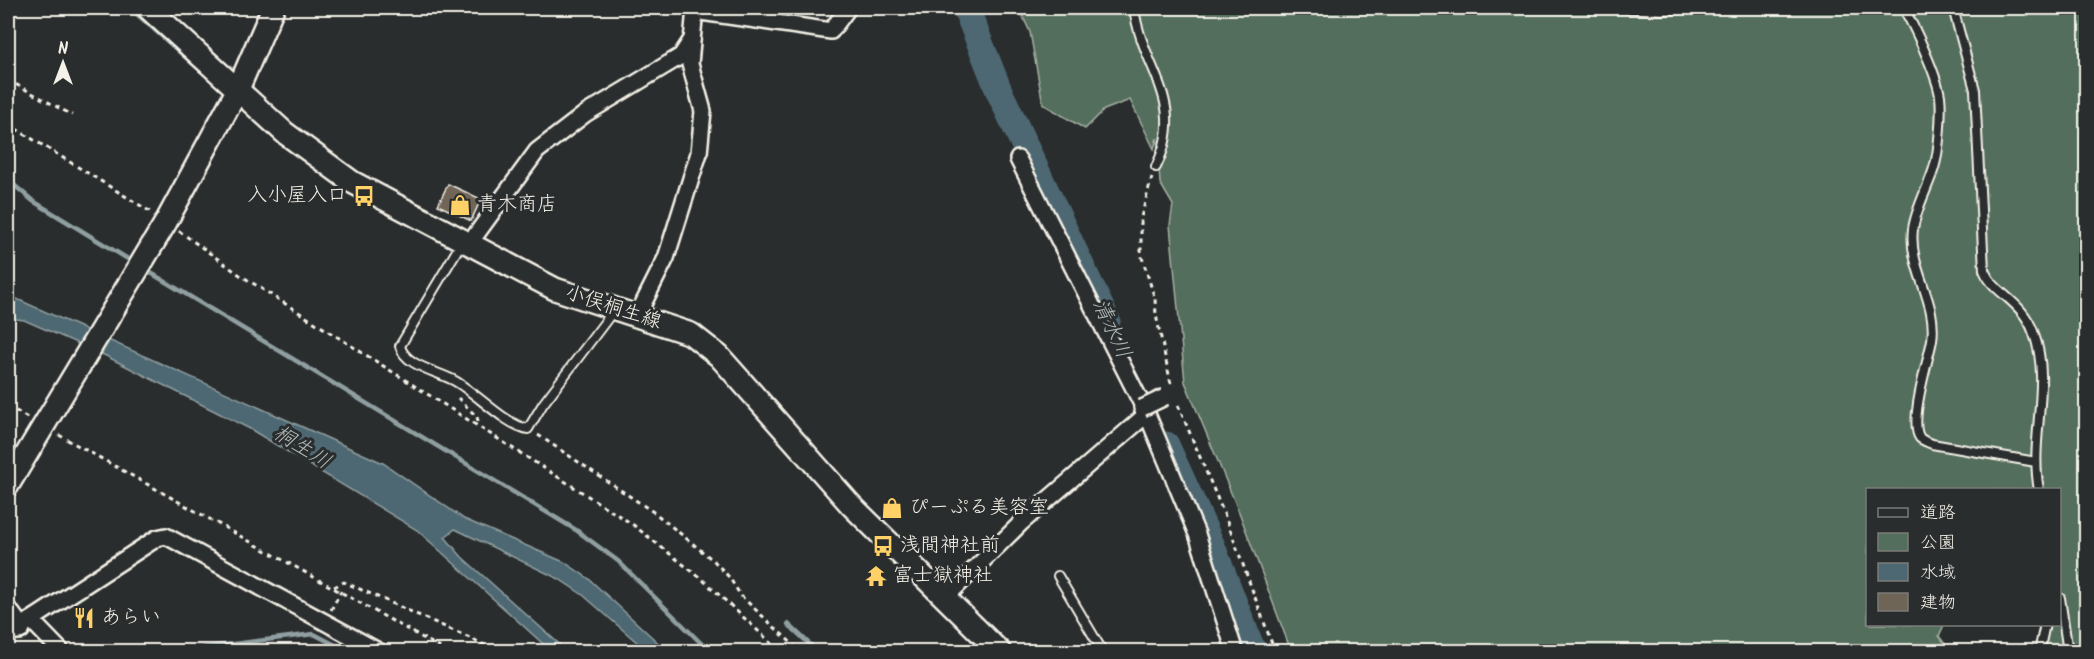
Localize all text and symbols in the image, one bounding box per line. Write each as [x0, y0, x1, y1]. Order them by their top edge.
north arrow [33, 33, 93, 93]
text: N [58, 37, 68, 62]
place label: 入小屋入口 [247, 180, 347, 212]
bus stop icon: 入小屋入口 [352, 184, 376, 208]
place label: 青木商店 [477, 189, 557, 221]
shop icon: 青木商店 [448, 193, 472, 217]
street label: 小俣桐生線 [561, 277, 665, 339]
water label: 清水川 [1083, 293, 1139, 365]
water label: 桐生川 [267, 417, 337, 479]
legend [1866, 488, 2061, 626]
place label: ぴーぷる美容室 [909, 492, 1049, 524]
shop icon: ぴーぷる美容室 [880, 496, 904, 520]
text: 道路 [1920, 499, 1956, 528]
text: 公園 [1920, 529, 1956, 558]
place label: 浅間神社前 [900, 530, 1000, 562]
bus stop icon: 浅間神社前 [871, 534, 895, 558]
text: 水域 [1920, 559, 1956, 588]
place label: 富士獄神社 [893, 560, 993, 592]
temple icon: 富士獄神社 [864, 564, 888, 588]
text: 建物 [1920, 589, 1956, 618]
place label: あらい [101, 602, 161, 634]
restaurant icon: あらい [72, 606, 96, 630]

